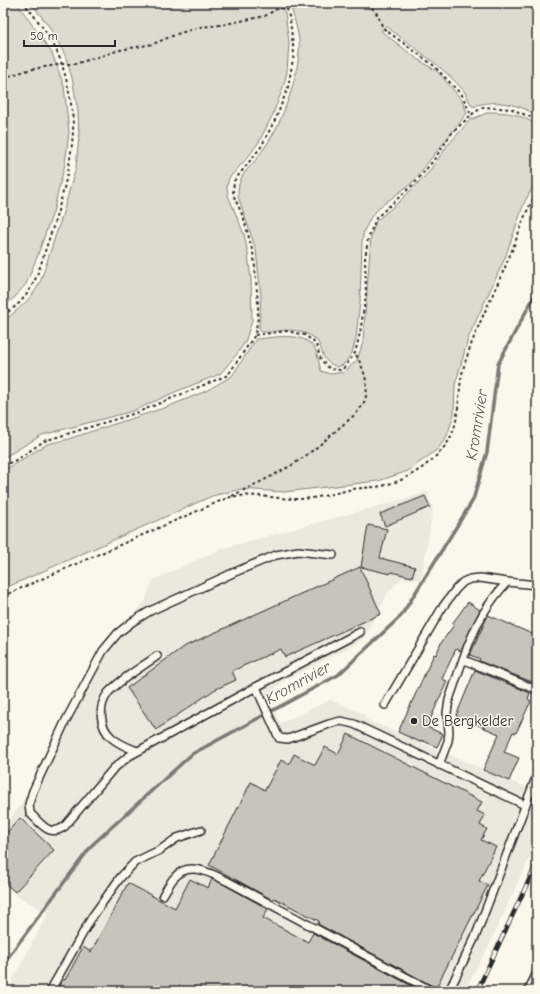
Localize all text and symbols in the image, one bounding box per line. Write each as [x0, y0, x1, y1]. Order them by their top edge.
scale bar [24, 22, 115, 48]
text: 50 m [30, 29, 58, 43]
water label: Kromrivier [463, 388, 492, 462]
water label: Kromrivier [262, 658, 334, 708]
place label: De Bergkelder [422, 712, 513, 730]
marker: De Bergkelder [409, 716, 419, 726]

